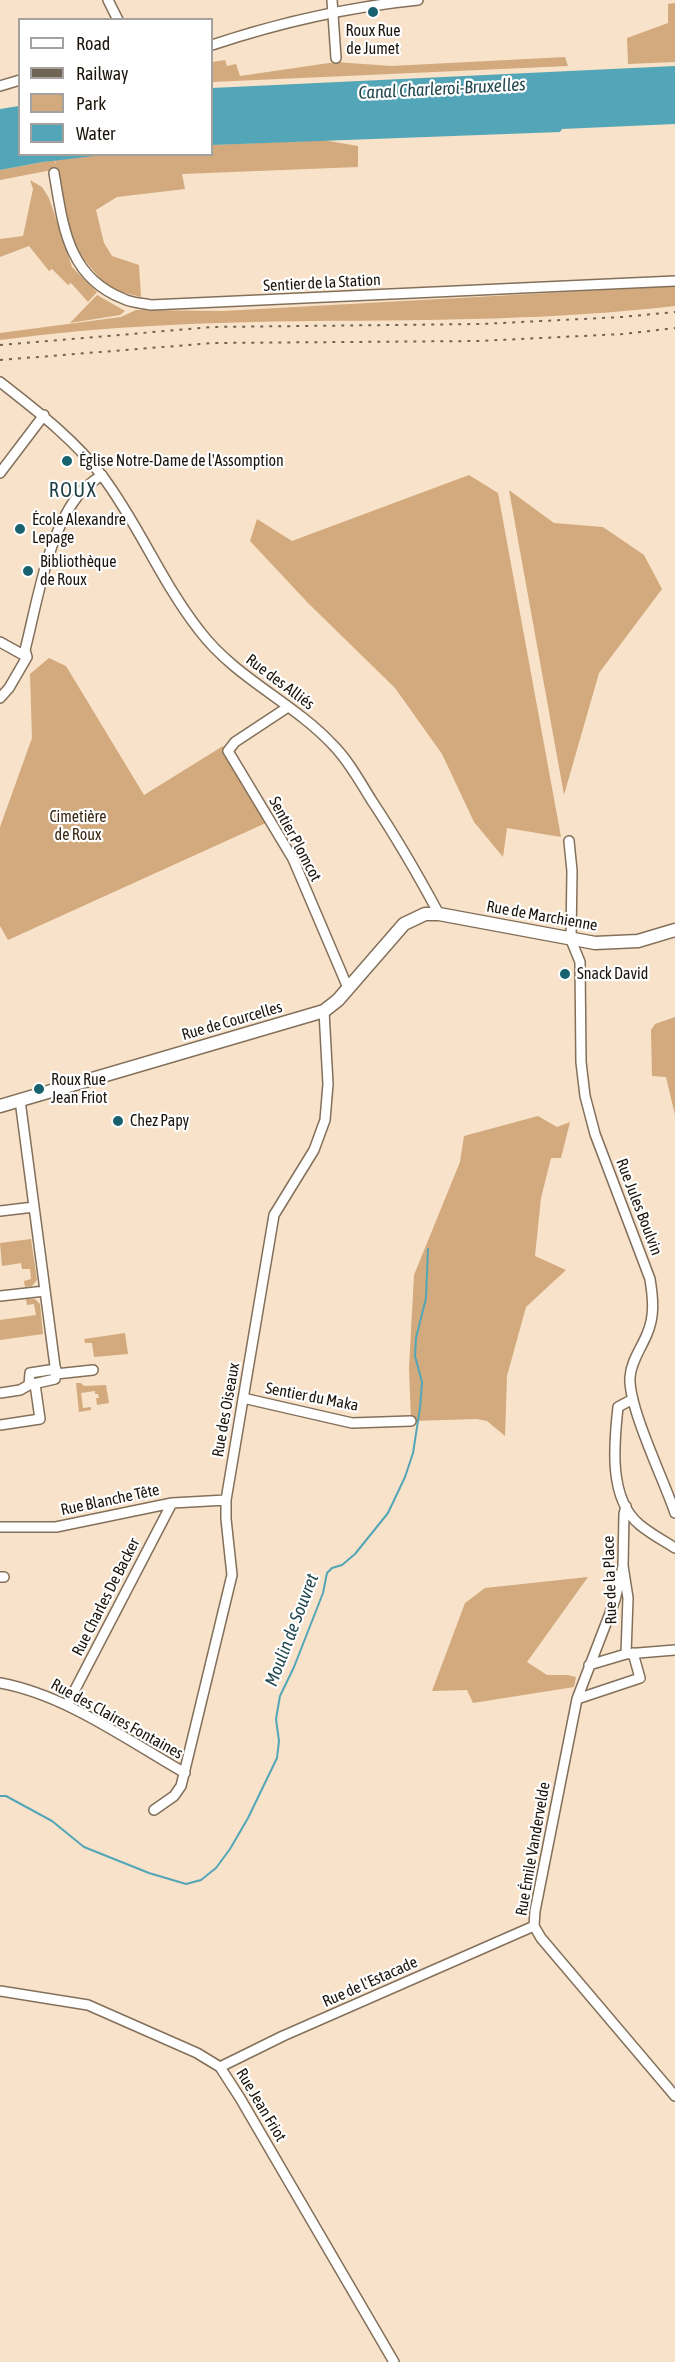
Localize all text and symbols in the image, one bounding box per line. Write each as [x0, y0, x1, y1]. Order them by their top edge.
marker: Roux Rue de Jumet [366, 5, 380, 19]
legend [18, 18, 213, 156]
place label: Roux Rue de Jumet [346, 21, 400, 59]
text: Road [76, 33, 110, 54]
text: Railway [76, 63, 128, 84]
water label: Canal Charleroi-Bruxelles [358, 74, 526, 104]
text: Park [76, 93, 106, 114]
text: Water [76, 123, 115, 144]
street label: Sentier de la Station [263, 270, 381, 296]
place label: Église Notre-Dame de l'Assomption [79, 451, 284, 471]
marker: Église Notre-Dame de l'Assomption [60, 454, 74, 468]
district label: ROUX [49, 479, 97, 503]
place label: École Alexandre Lepage [32, 510, 126, 548]
marker: École Alexandre Lepage [13, 522, 27, 536]
place label: Bibliothèque de Roux [40, 552, 116, 590]
marker: Bibliothèque de Roux [21, 564, 35, 578]
street label: Rue des Alliés [242, 650, 318, 714]
street label: Sentier Plomcot [265, 793, 325, 885]
park label: Cimetière de Roux [49, 807, 107, 845]
street label: Rue de Marchienne [485, 897, 599, 935]
place label: Snack David [577, 964, 648, 984]
marker: Snack David [558, 967, 572, 981]
street label: Rue de Courcelles [179, 997, 285, 1045]
place label: Roux Rue Jean Friot [51, 1070, 107, 1108]
marker: Roux Rue Jean Friot [32, 1082, 46, 1096]
place label: Chez Papy [130, 1111, 189, 1131]
marker: Chez Papy [111, 1114, 125, 1128]
street label: Rue Jules Boulvin [612, 1156, 666, 1258]
street label: Rue des Oiseaux [208, 1361, 244, 1459]
street label: Sentier du Maka [264, 1379, 360, 1415]
street label: Rue Blanche Tête [59, 1480, 161, 1520]
street label: Rue Charles De Backer [68, 1535, 144, 1659]
street label: Rue de la Place [599, 1535, 621, 1625]
water label: Moulin de Souvret [261, 1571, 323, 1689]
street label: Rue des Claires Fontaines [48, 1675, 186, 1763]
street label: Rue Émile Vandervelde [512, 1781, 554, 1917]
street label: Rue de l'Estacade [320, 1953, 420, 2011]
street label: Rue Jean Friot [232, 2065, 290, 2145]

